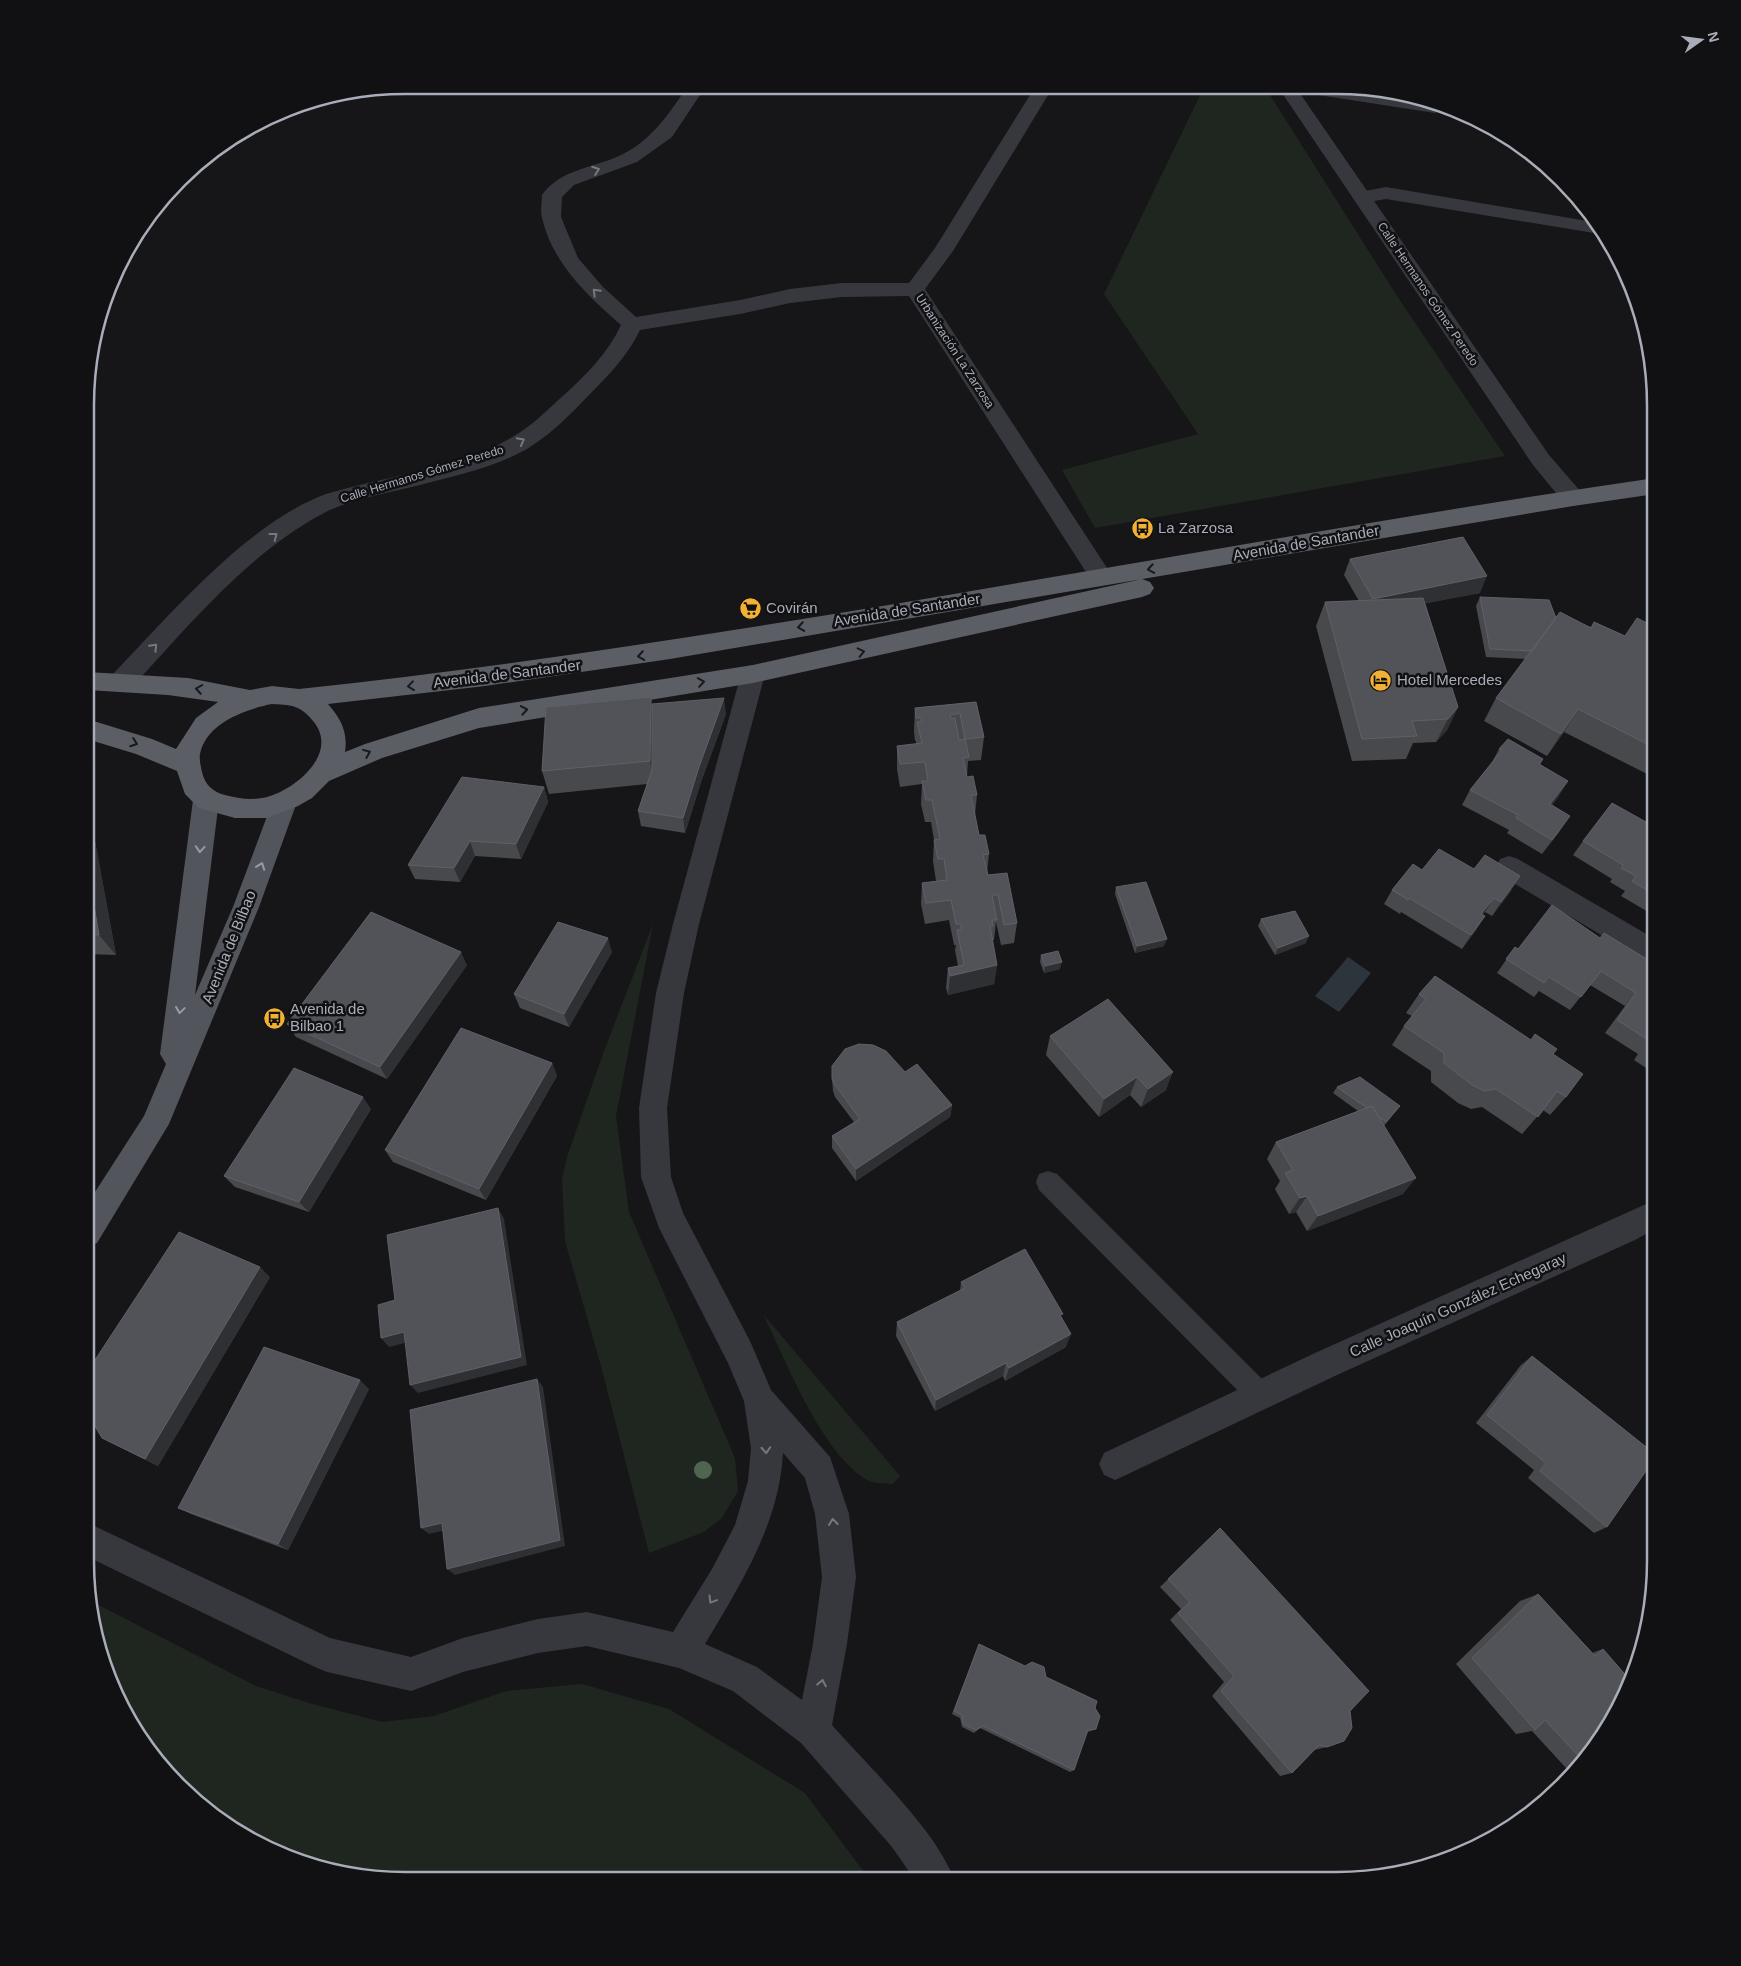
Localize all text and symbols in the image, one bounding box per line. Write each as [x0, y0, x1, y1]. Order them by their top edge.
north arrow [1676, 15, 1726, 65]
text: N [1705, 30, 1723, 44]
one-way arrow [592, 166, 600, 176]
street label: Calle Hermanos Gómez Peredo [1375, 220, 1482, 369]
one-way arrow [593, 288, 602, 297]
street label: Urbanización La Zarzosa [913, 291, 997, 411]
one-way arrow [516, 437, 525, 447]
street label: Calle Hermanos Gómez Peredo [339, 442, 506, 506]
bus stop icon: La Zarzosa [1130, 516, 1154, 540]
place label: La Zarzosa [1158, 519, 1234, 536]
street label: Avenida de Santander [1231, 521, 1380, 564]
one-way arrow [268, 534, 277, 542]
one-way arrow [1147, 563, 1156, 573]
street label: Avenida de Santander [832, 590, 981, 629]
supermarket icon: Covirán [738, 596, 762, 620]
place label: Covirán [766, 599, 818, 616]
one-way arrow [797, 622, 806, 632]
one-way arrow [149, 643, 158, 652]
one-way arrow [857, 647, 865, 658]
one-way arrow [637, 650, 645, 661]
street label: Avenida de Santander [432, 656, 582, 691]
hotel icon: Hotel Mercedes [1369, 668, 1393, 692]
place label: Hotel Mercedes [1397, 671, 1502, 688]
one-way arrow [698, 677, 706, 688]
one-way arrow [406, 680, 414, 691]
one-way arrow [195, 684, 204, 694]
one-way arrow [519, 706, 528, 716]
one-way arrow [129, 737, 138, 747]
one-way arrow [362, 749, 371, 759]
one-way arrow [194, 845, 205, 853]
one-way arrow [255, 863, 265, 871]
street label: Avenida de Bilbao [198, 888, 259, 1006]
place label: Avenida de Bilbao 1 [290, 1000, 365, 1034]
one-way arrow [176, 1006, 186, 1014]
bus stop icon: Avenida de Bilbao 1 [262, 1006, 286, 1030]
street label: Calle Joaquín González Echegaray [1347, 1249, 1569, 1360]
one-way arrow [761, 1446, 772, 1454]
one-way arrow [828, 1518, 839, 1526]
one-way arrow [708, 1594, 718, 1603]
one-way arrow [817, 1678, 827, 1687]

